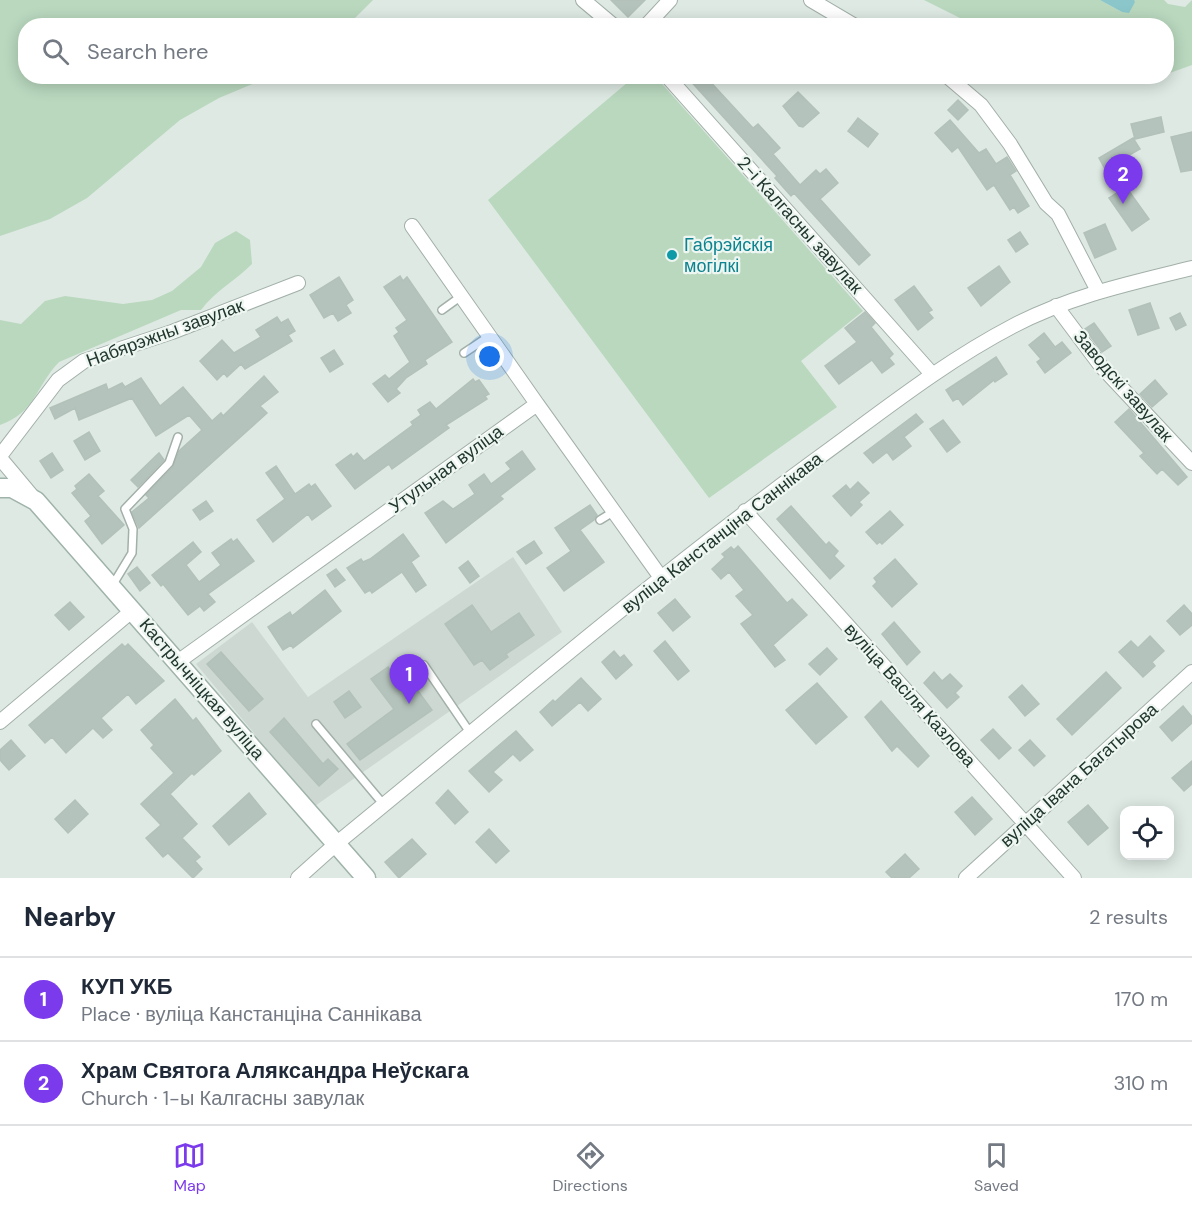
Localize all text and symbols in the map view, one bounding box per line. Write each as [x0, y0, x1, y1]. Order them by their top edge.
search box [18, 18, 1174, 84]
icon: search [39, 35, 72, 68]
text: Search here [87, 37, 208, 66]
street label: 2-і Калгасны завулак [732, 151, 868, 299]
pin: 2 [1104, 154, 1142, 204]
place label: Габрэйскія могілкі [684, 233, 773, 278]
marker: Габрэйскія могілкі [665, 248, 679, 262]
street label: Набярэжны завулак [83, 293, 247, 373]
street label: Заводскі завулак [1068, 325, 1178, 447]
your location [475, 342, 504, 371]
street label: Утульная вуліца [384, 419, 509, 519]
street label: вуліца Канстанціна Саннікава [617, 446, 828, 619]
street label: Кастрычніцкая вуліца [134, 613, 271, 765]
street label: вуліца Васіля Казлова [839, 618, 982, 773]
pin: 1 [390, 654, 428, 704]
street label: вуліца Івана Багатырова [995, 697, 1164, 852]
map controls [1120, 806, 1174, 860]
button: locate [1120, 806, 1174, 860]
text: Nearby [24, 900, 116, 934]
text: 2 results [1089, 904, 1168, 930]
text: КУП УКБ [81, 972, 173, 1001]
text: 1 [40, 986, 47, 1012]
text: 170 m [1115, 986, 1168, 1012]
text: Place · вуліца Канстанціна Саннікава [81, 1001, 422, 1027]
text: Храм Святога Аляксандра Неўскага [81, 1056, 469, 1085]
text: 2 [38, 1070, 49, 1096]
text: 310 m [1113, 1070, 1168, 1096]
text: Church · 1-ы Калгасны завулак [81, 1085, 364, 1111]
tab: Map [173, 1139, 206, 1196]
tab: Directions [552, 1139, 628, 1196]
tab: Saved [974, 1139, 1019, 1196]

